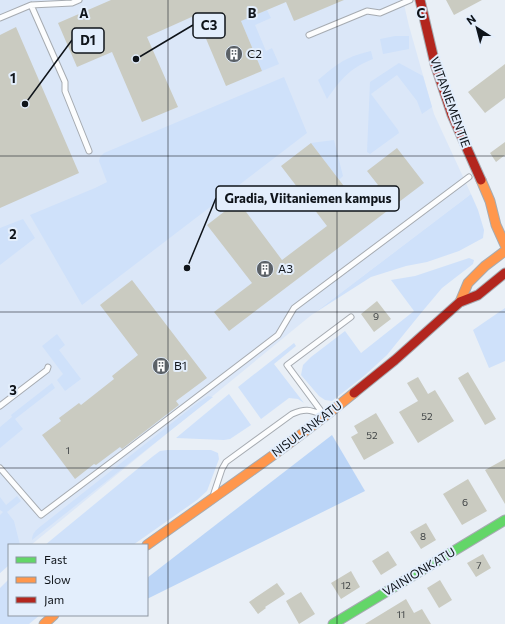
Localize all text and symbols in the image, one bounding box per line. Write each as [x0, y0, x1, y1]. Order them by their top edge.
text: A [79, 5, 89, 21]
text: B [248, 5, 257, 21]
text: C [417, 5, 426, 21]
north arrow [457, 8, 497, 48]
text: N [464, 12, 478, 27]
callout: C3 [193, 13, 225, 38]
text: C3 [201, 17, 218, 33]
callout: D1 [72, 28, 104, 53]
text: D1 [80, 32, 96, 48]
building icon: C2 [224, 44, 244, 64]
place label: C2 [247, 46, 262, 60]
street label: VIITANIEMENTIE [428, 55, 474, 149]
text: 1 [10, 70, 16, 86]
callout: Gradia, Viitaniemen kampus [216, 186, 399, 211]
text: Gradia, Viitaniemen kampus [224, 190, 392, 206]
text: 2 [9, 226, 17, 242]
building icon: A3 [255, 259, 275, 279]
place label: A3 [278, 261, 293, 275]
house number: 9 [373, 310, 379, 322]
building icon: B1 [151, 356, 171, 376]
place label: B1 [174, 358, 187, 372]
text: 3 [9, 382, 17, 398]
street label: NISULANKATU [269, 397, 344, 459]
house number: 52 [421, 410, 433, 422]
house number: 52 [366, 429, 378, 441]
house number: 1 [66, 444, 70, 456]
house number: 6 [462, 496, 468, 508]
house number: 8 [420, 530, 426, 542]
legend [8, 544, 148, 616]
street label: VAINIONKATU [380, 544, 457, 598]
text: Fast [44, 552, 67, 566]
house number: 7 [476, 559, 482, 571]
text: Slow [44, 572, 71, 586]
house number: 12 [341, 579, 351, 591]
text: Jam [44, 592, 64, 607]
house number: 11 [397, 608, 405, 620]

